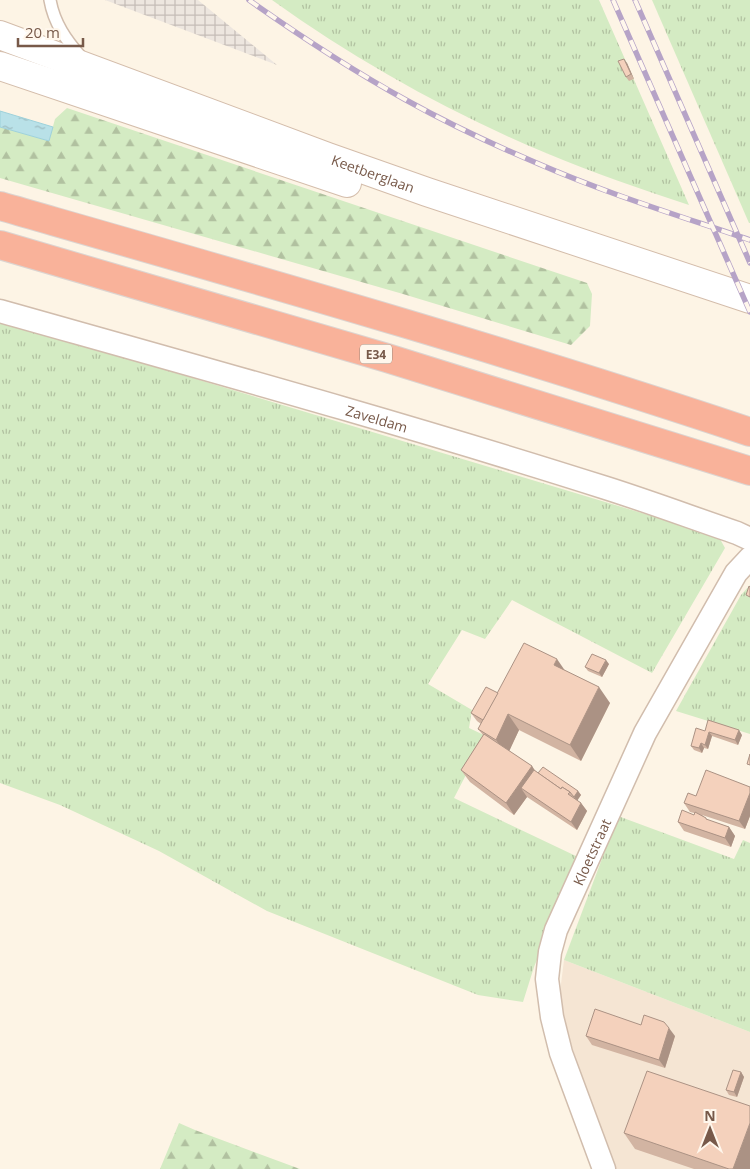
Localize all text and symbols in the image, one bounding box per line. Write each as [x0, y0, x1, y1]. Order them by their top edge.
scale bar [18, 15, 82, 47]
text: 20 m [25, 22, 60, 42]
street label: Keetberglaan [329, 150, 417, 196]
road number: E34 [360, 344, 392, 364]
street label: Zaveldam [344, 400, 410, 436]
street label: Kloetstraat [568, 815, 615, 888]
north arrow [685, 1104, 735, 1154]
text: N [704, 1106, 716, 1125]

